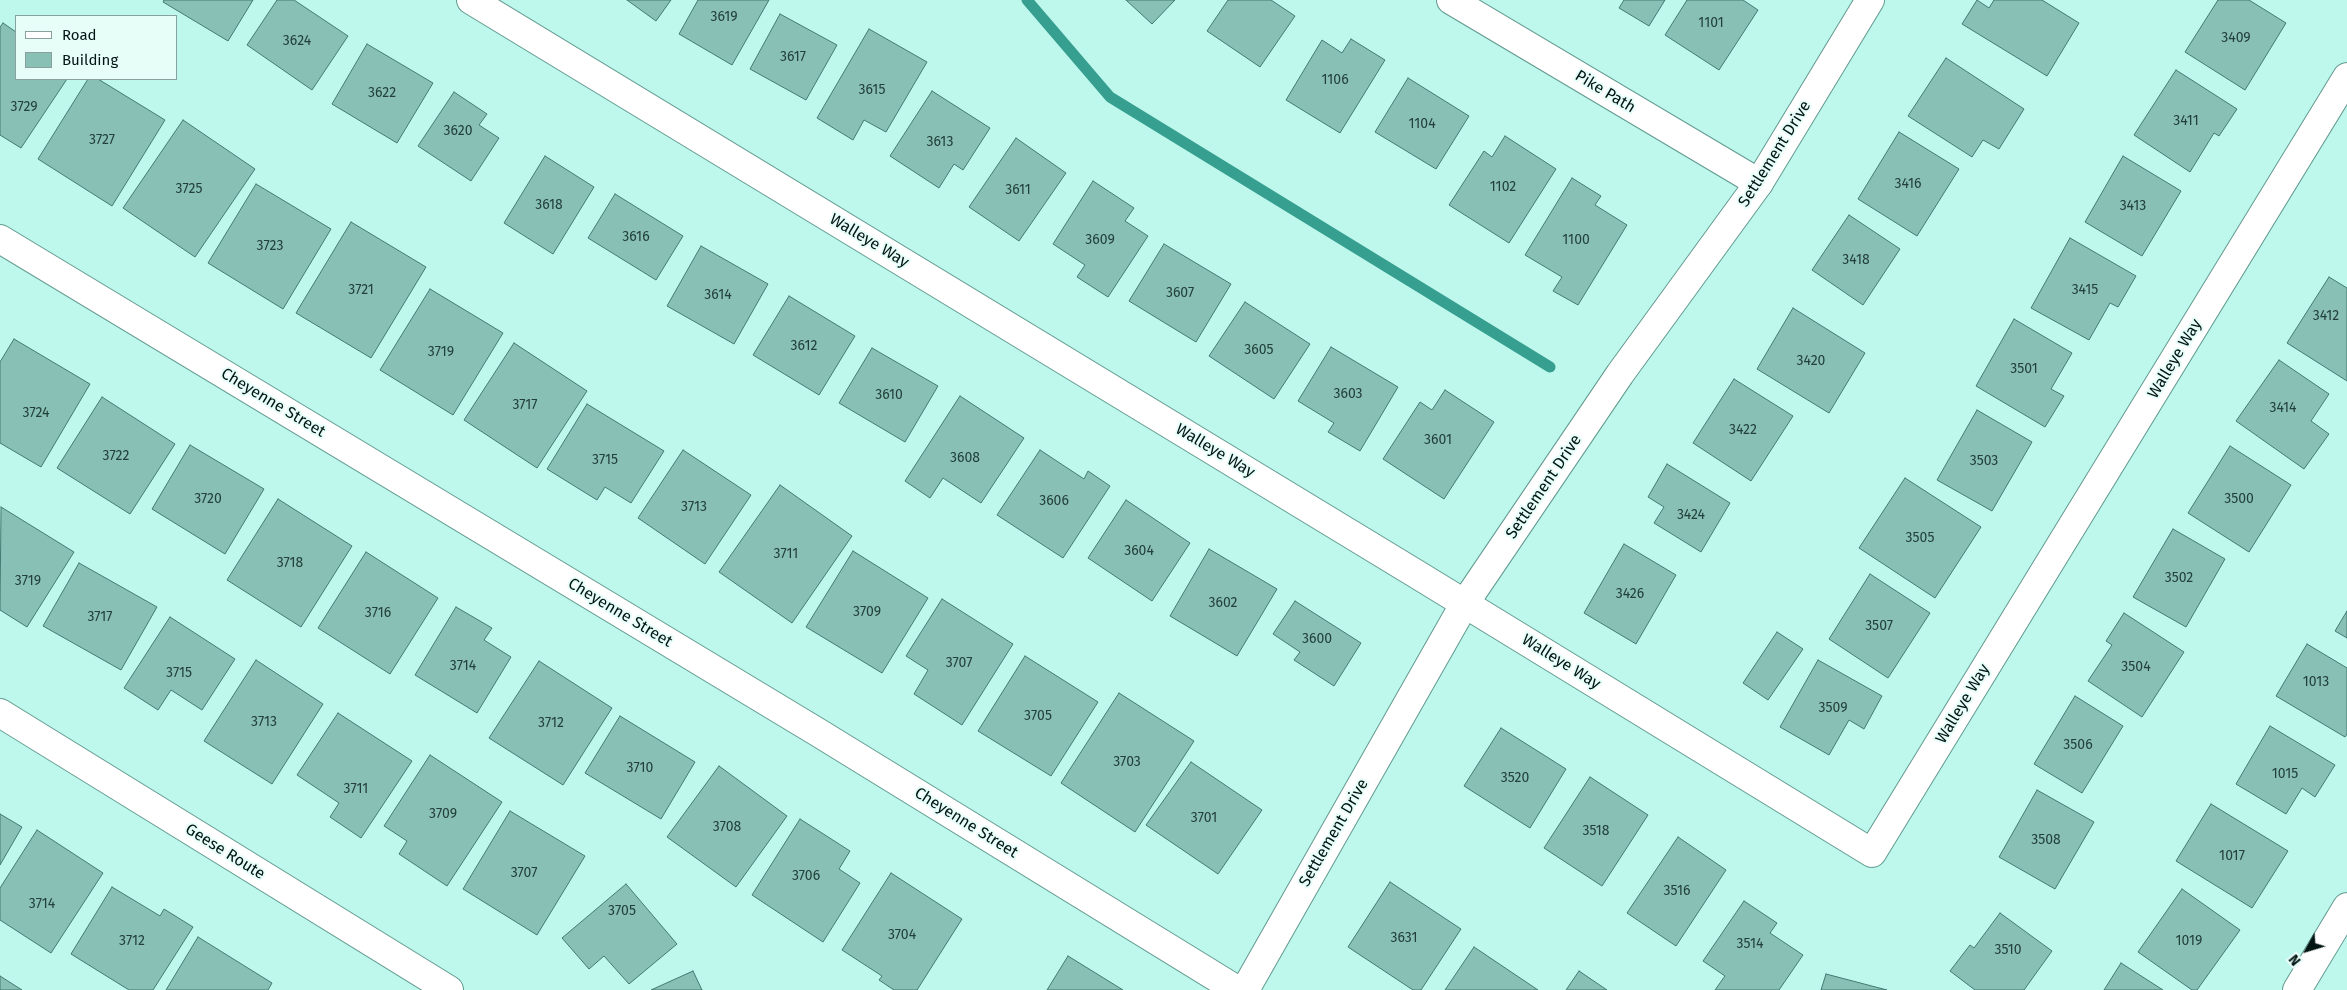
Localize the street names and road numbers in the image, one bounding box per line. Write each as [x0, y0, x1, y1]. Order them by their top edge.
street label: Pike Path [1571, 66, 1639, 118]
street label: Settlement Drive [1735, 97, 1815, 211]
street label: Walleye Way [826, 210, 912, 272]
street label: Walleye Way [2144, 316, 2206, 402]
street label: Cheyenne Street [217, 364, 329, 442]
street label: Walleye Way [1172, 420, 1258, 482]
street label: Settlement Drive [1502, 431, 1586, 543]
street label: Cheyenne Street [564, 574, 676, 652]
street label: Walleye Way [1518, 630, 1604, 694]
street label: Walleye Way [1932, 661, 1994, 747]
street label: Settlement Drive [1295, 776, 1373, 890]
street label: Cheyenne Street [911, 783, 1021, 863]
street label: Geese Route [182, 820, 268, 884]

